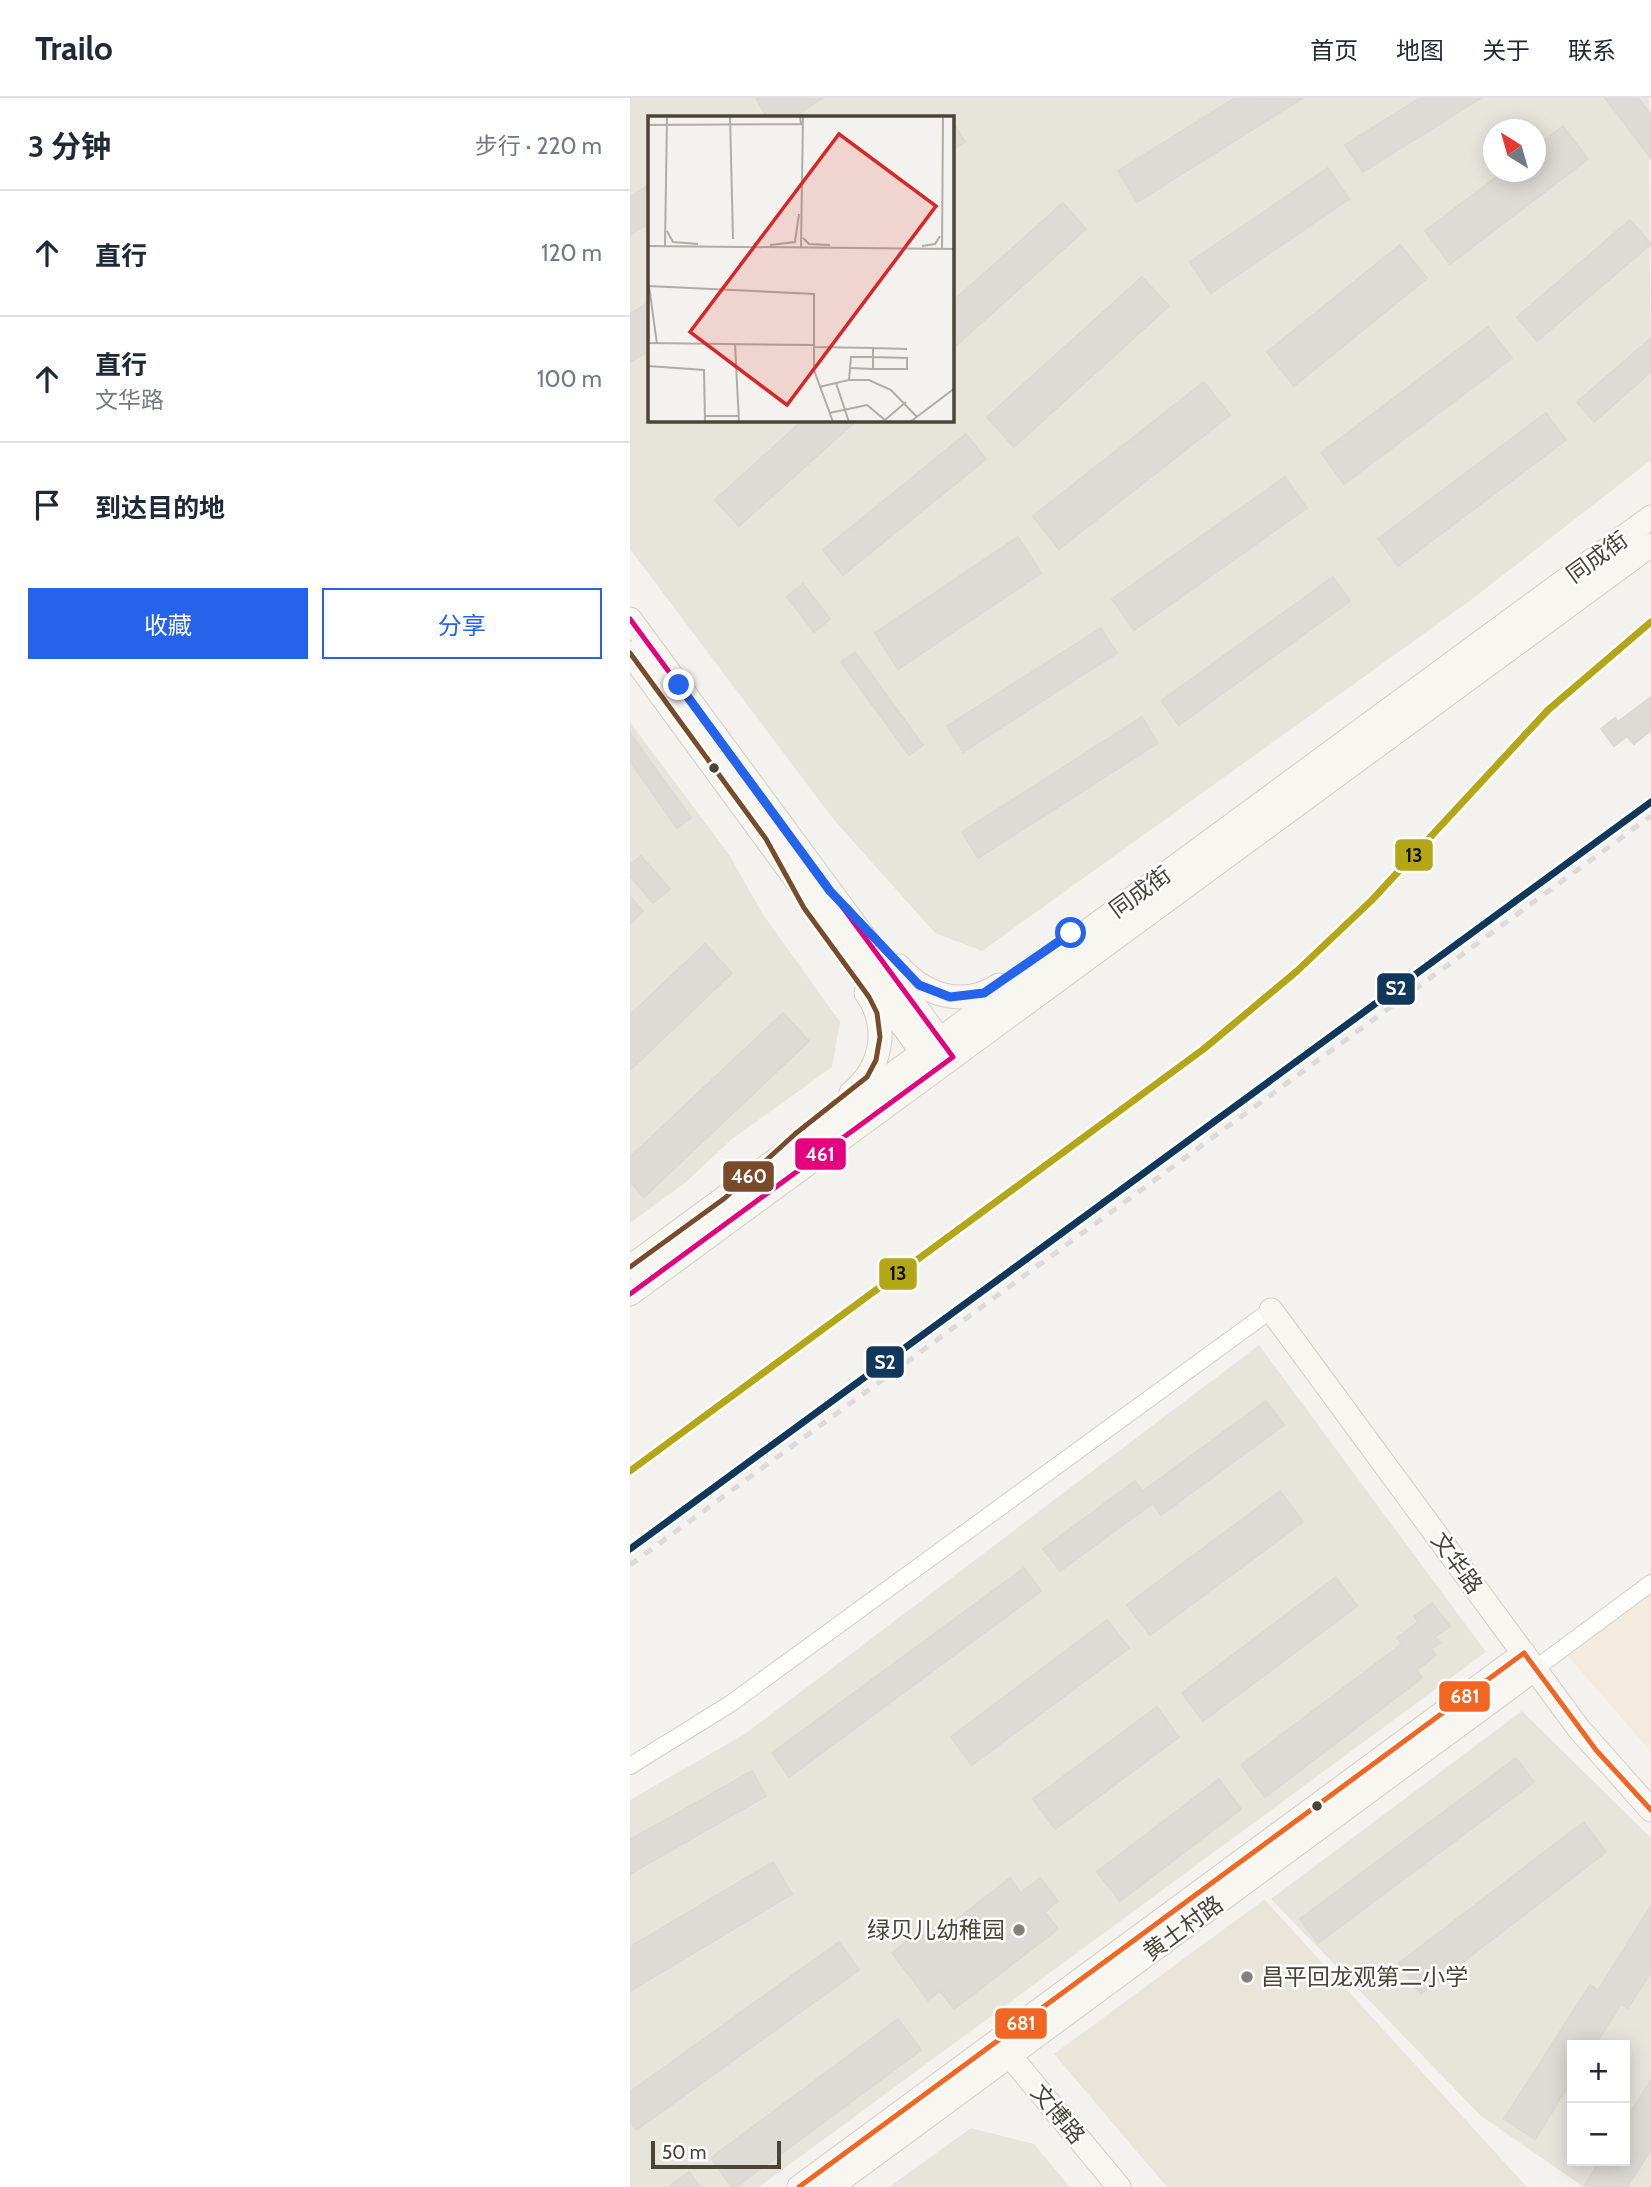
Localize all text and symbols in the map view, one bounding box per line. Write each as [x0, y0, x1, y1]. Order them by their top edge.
text: Trailo [35, 28, 113, 68]
text: 首页 [1310, 36, 1358, 65]
text: 地图 [1396, 36, 1444, 65]
text: 关于 [1482, 36, 1530, 65]
text: 联系 [1568, 36, 1616, 65]
inset map [648, 116, 954, 422]
north arrow [1483, 119, 1546, 182]
text: 3 分钟 [28, 128, 111, 165]
text: 步行 · 220 m [475, 132, 602, 160]
icon: ahead [28, 234, 66, 272]
text: 120 m [541, 239, 602, 267]
text: 直行 [95, 240, 147, 272]
text: 直行 [95, 349, 147, 381]
icon: ahead [28, 360, 66, 398]
text: 100 m [537, 365, 602, 393]
text: 文华路 [95, 386, 164, 414]
icon: arrive [28, 486, 66, 524]
text: 到达目的地 [95, 492, 225, 524]
street label: 同成街 [1561, 525, 1633, 589]
button: 收藏 [28, 588, 308, 659]
button: 分享 [322, 588, 602, 659]
route end [663, 669, 694, 700]
unlabelled marker [707, 761, 721, 775]
line badge: 13 [1394, 838, 1434, 872]
text: 13 [1405, 844, 1423, 867]
street label: 同成街 [1104, 860, 1176, 924]
route start [1055, 917, 1086, 948]
line badge: S2 [1376, 972, 1416, 1006]
text: S2 [1385, 977, 1407, 1000]
line badge: 461 [794, 1137, 847, 1171]
text: 461 [805, 1143, 835, 1166]
line badge: 460 [722, 1160, 775, 1193]
text: 460 [731, 1165, 767, 1188]
line badge: 13 [878, 1257, 918, 1291]
text: 13 [889, 1262, 907, 1285]
line badge: S2 [865, 1345, 905, 1379]
text: S2 [874, 1351, 896, 1374]
street label: 文华路 [1425, 1527, 1489, 1599]
line badge: 681 [1438, 1680, 1491, 1713]
text: 681 [1450, 1685, 1480, 1708]
unlabelled marker [1310, 1799, 1324, 1813]
street label: 黄土村路 [1138, 1890, 1228, 1966]
place label: 绿贝儿幼稚园 [867, 1916, 1005, 1944]
marker: 绿贝儿幼稚园 [1011, 1922, 1027, 1938]
place label: 昌平回龙观第二小学 [1261, 1963, 1468, 1991]
marker: 昌平回龙观第二小学 [1239, 1969, 1255, 1985]
line badge: 681 [994, 2007, 1048, 2040]
text: 681 [1006, 2012, 1036, 2035]
map controls [1567, 2040, 1630, 2166]
button: + [1567, 2040, 1630, 2103]
street label: 文博路 [1025, 2079, 1091, 2149]
button: − [1567, 2103, 1630, 2166]
scale bar [651, 2138, 780, 2170]
text: 50 m [662, 2141, 706, 2164]

